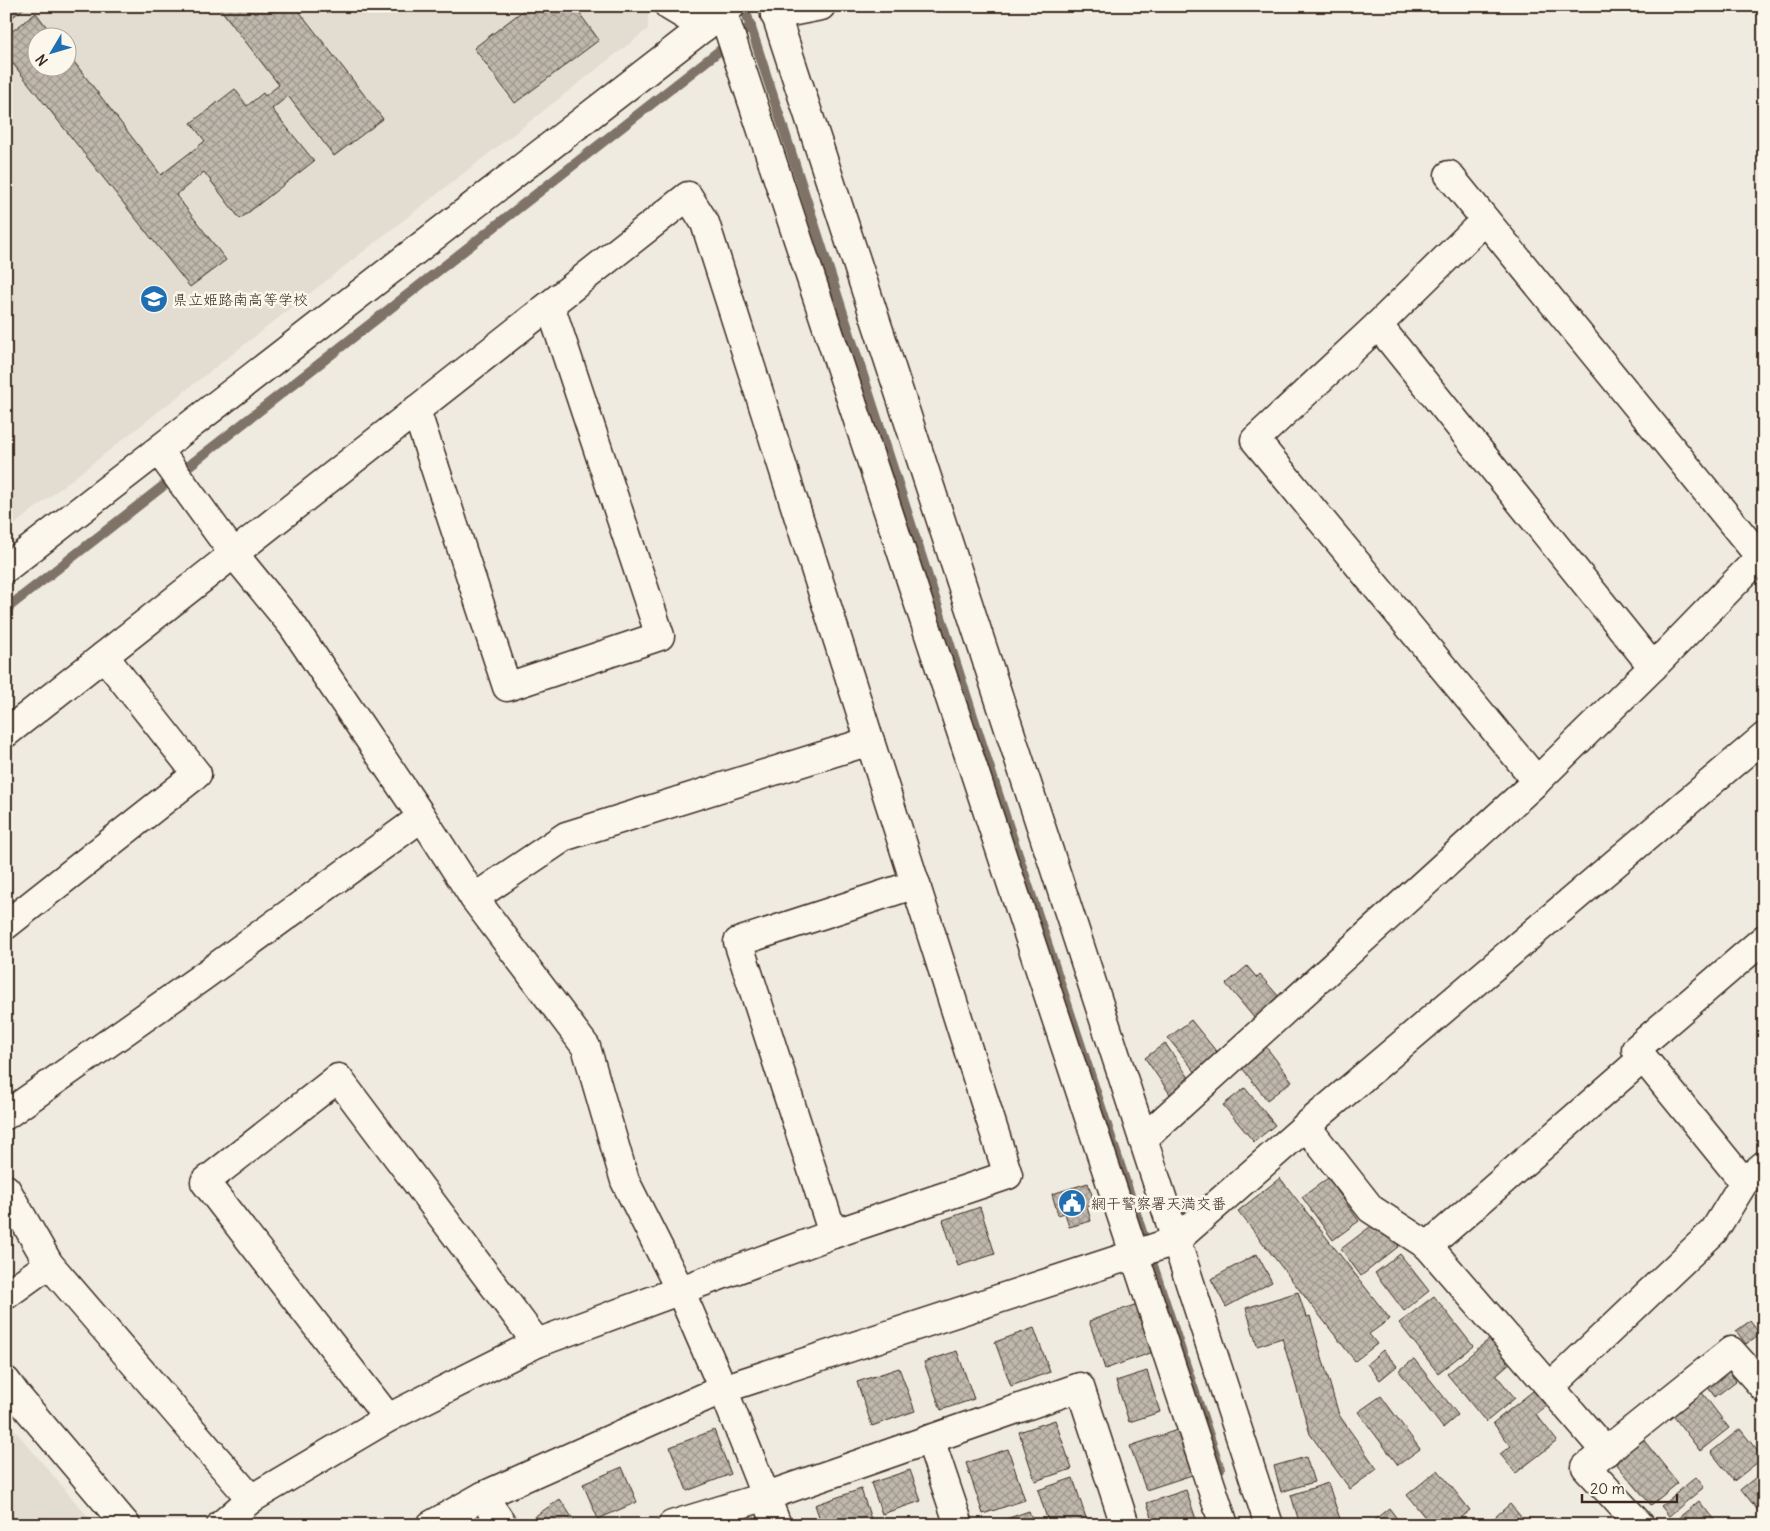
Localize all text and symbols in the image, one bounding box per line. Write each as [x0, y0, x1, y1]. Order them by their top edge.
north arrow [28, 28, 78, 78]
text: N [32, 51, 52, 69]
school or university icon: 県立姫路南高等学校 [139, 284, 169, 314]
place label: 県立姫路南高等学校 [173, 290, 308, 309]
public building icon: 網干警察署天満交番 [1057, 1188, 1087, 1218]
place label: 網干警察署天満交番 [1091, 1194, 1226, 1213]
scale bar [1582, 1471, 1678, 1503]
text: 20 m [1590, 1479, 1625, 1498]

